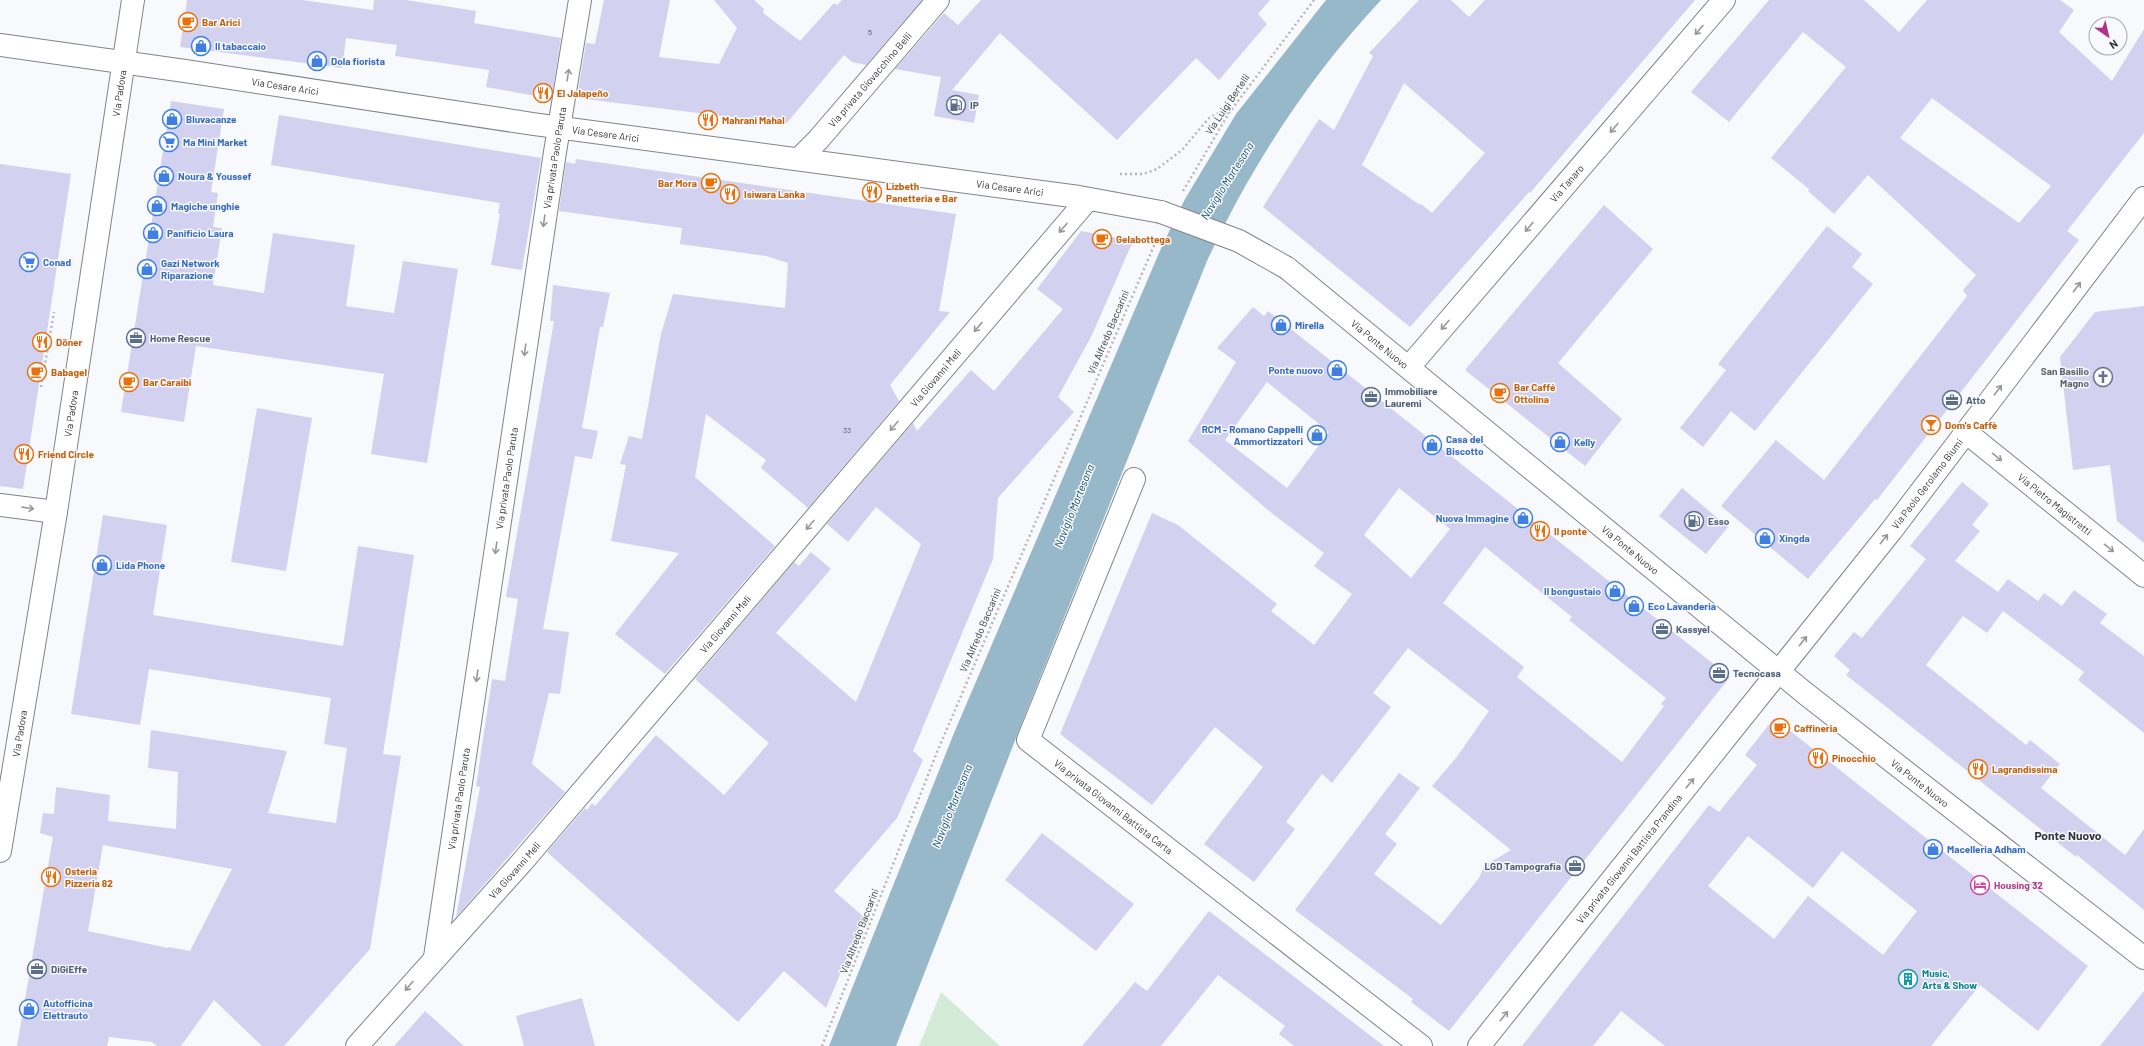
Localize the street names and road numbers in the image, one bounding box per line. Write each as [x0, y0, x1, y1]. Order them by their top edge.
street label: Via privata Giovacchino Belli [826, 30, 914, 130]
street label: Via Padova [110, 69, 128, 117]
street label: Via Luigi Bertelli [1202, 71, 1252, 137]
street label: Via Cesare Arici [251, 75, 319, 97]
street label: Via privata Paolo Paruta [541, 106, 568, 210]
street label: Via Cesare Arici [571, 123, 640, 144]
street label: Via Tanaro [1547, 162, 1586, 205]
street label: Via Cesare Arici [976, 177, 1044, 198]
street label: Via Alfredo Baccarini [1085, 288, 1131, 376]
street label: Via Ponte Nuovo [1349, 317, 1411, 371]
street label: Via Giovanni Meli [908, 346, 963, 409]
street label: Via Padova [61, 390, 80, 438]
street label: Via privata Paolo Paruta [493, 427, 520, 530]
street label: Via Paolo Gerolamo Biumi [1889, 436, 1965, 531]
street label: Via Pietro Magistretti [2016, 471, 2094, 537]
street label: Via Ponte Nuovo [1599, 523, 1661, 577]
street label: Via Alfredo Baccarini [957, 586, 1003, 674]
street label: Via Giovanni Meli [697, 593, 753, 655]
street label: Via Padova [10, 709, 29, 758]
street label: Via privata Paolo Paruta [445, 747, 472, 850]
street label: Via privata Giovanni Battista Carta [1052, 757, 1175, 856]
street label: Via Ponte Nuovo [1888, 757, 1951, 809]
street label: Via privata Giovanni Battista Prandina [1574, 792, 1684, 926]
street label: Via Giovanni Meli [486, 839, 543, 901]
street label: Via Alfredo Baccarini [837, 887, 881, 975]

